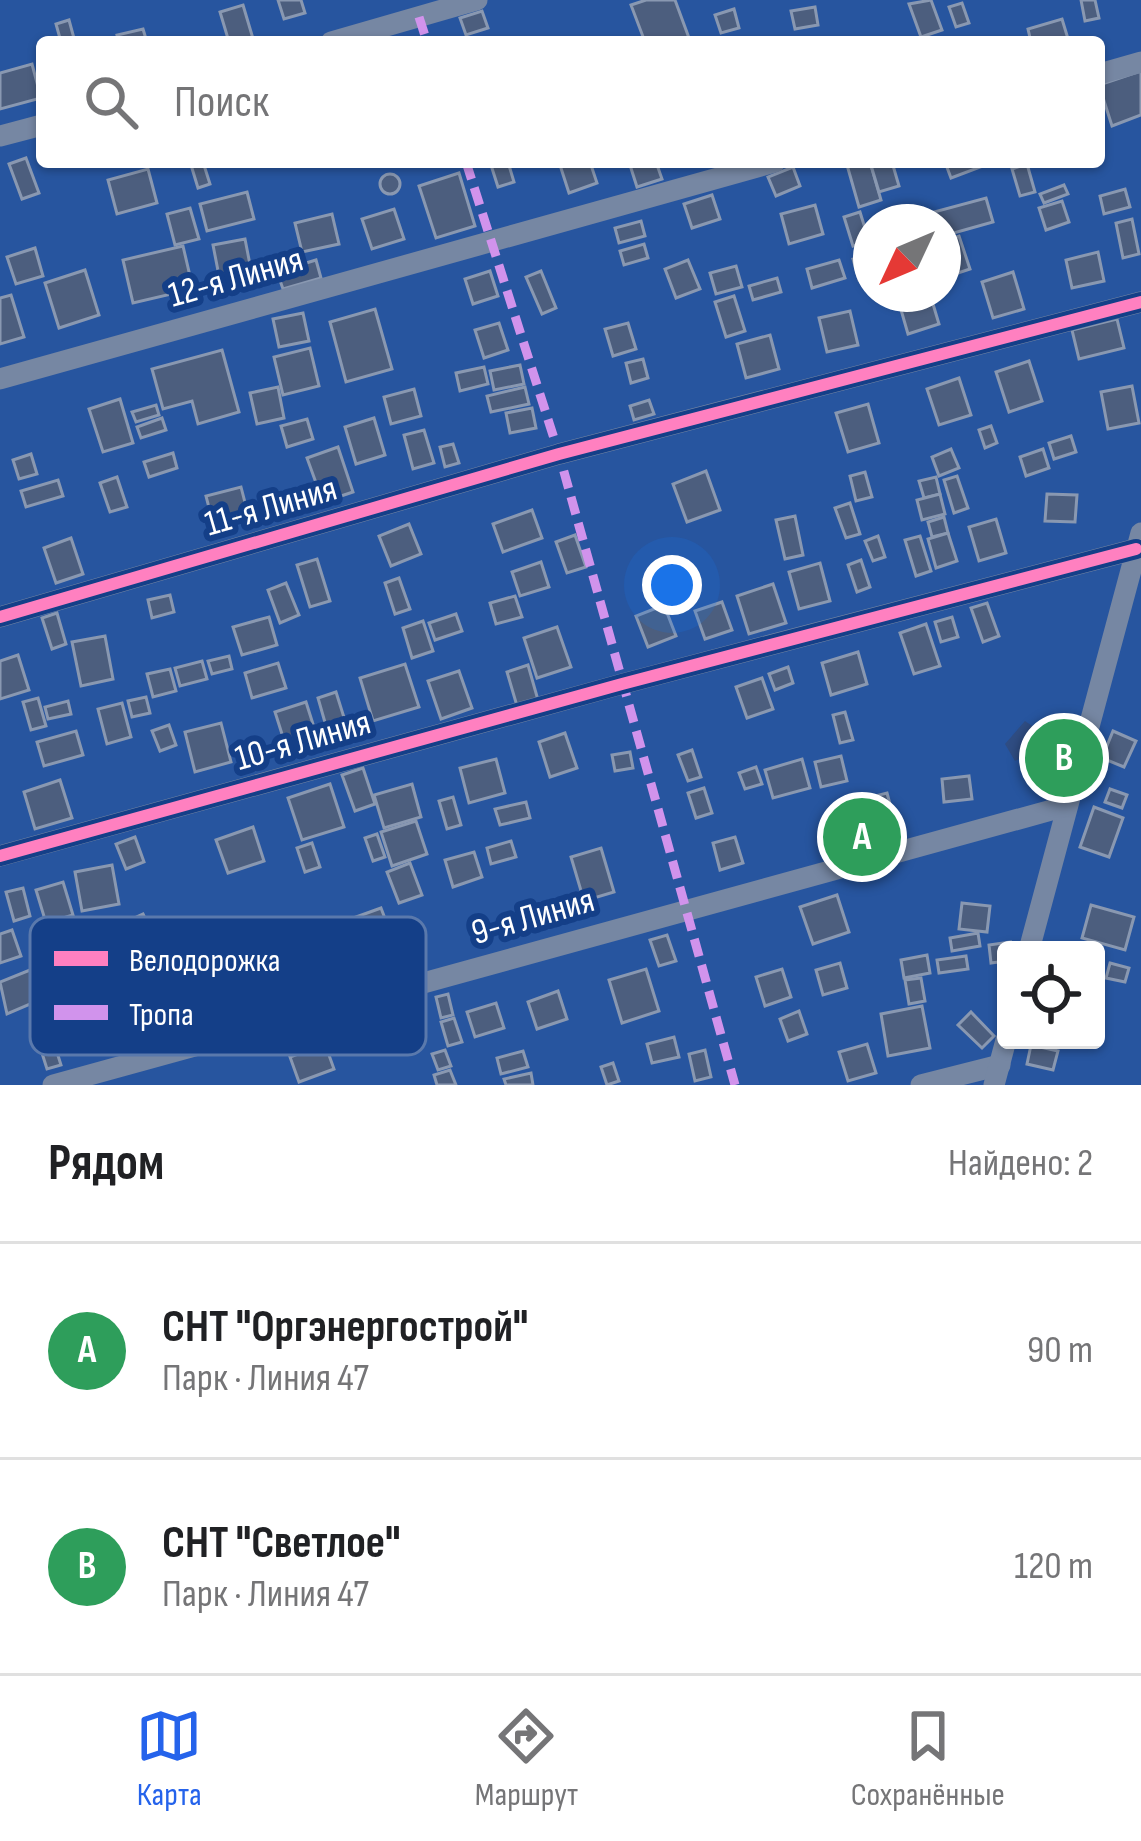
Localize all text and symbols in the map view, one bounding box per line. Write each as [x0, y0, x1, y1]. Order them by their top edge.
search box [36, 36, 1105, 168]
icon: search [78, 69, 144, 135]
text: Поиск [174, 75, 269, 130]
north arrow [853, 204, 961, 312]
street label: 12-я Линия [164, 238, 308, 318]
street label: 11-я Линия [200, 468, 342, 546]
your location [642, 555, 702, 615]
street label: 10-я Линия [230, 701, 376, 781]
pin: B [1025, 713, 1103, 803]
pin: A [823, 792, 901, 882]
street label: 9-я Линия [467, 879, 599, 955]
legend [30, 917, 426, 1055]
text: Велодорожка [129, 941, 281, 981]
map controls [997, 941, 1105, 1049]
button: locate [997, 941, 1105, 1049]
text: Тропа [129, 995, 194, 1035]
text: Рядом [48, 1133, 164, 1194]
text: Найдено: 2 [948, 1140, 1093, 1187]
text: СНТ "Оргэнергострой" [162, 1300, 528, 1355]
text: A [78, 1327, 96, 1374]
text: 90 m [1027, 1327, 1093, 1374]
text: Парк · Линия 47 [162, 1355, 369, 1402]
text: СНТ "Светлое" [162, 1516, 401, 1571]
text: B [78, 1543, 96, 1590]
text: 120 m [1014, 1543, 1093, 1590]
text: Парк · Линия 47 [162, 1571, 369, 1618]
tab: Карта [136, 1703, 202, 1815]
tab: Маршрут [475, 1703, 578, 1815]
tab: Сохранённые [851, 1703, 1005, 1815]

